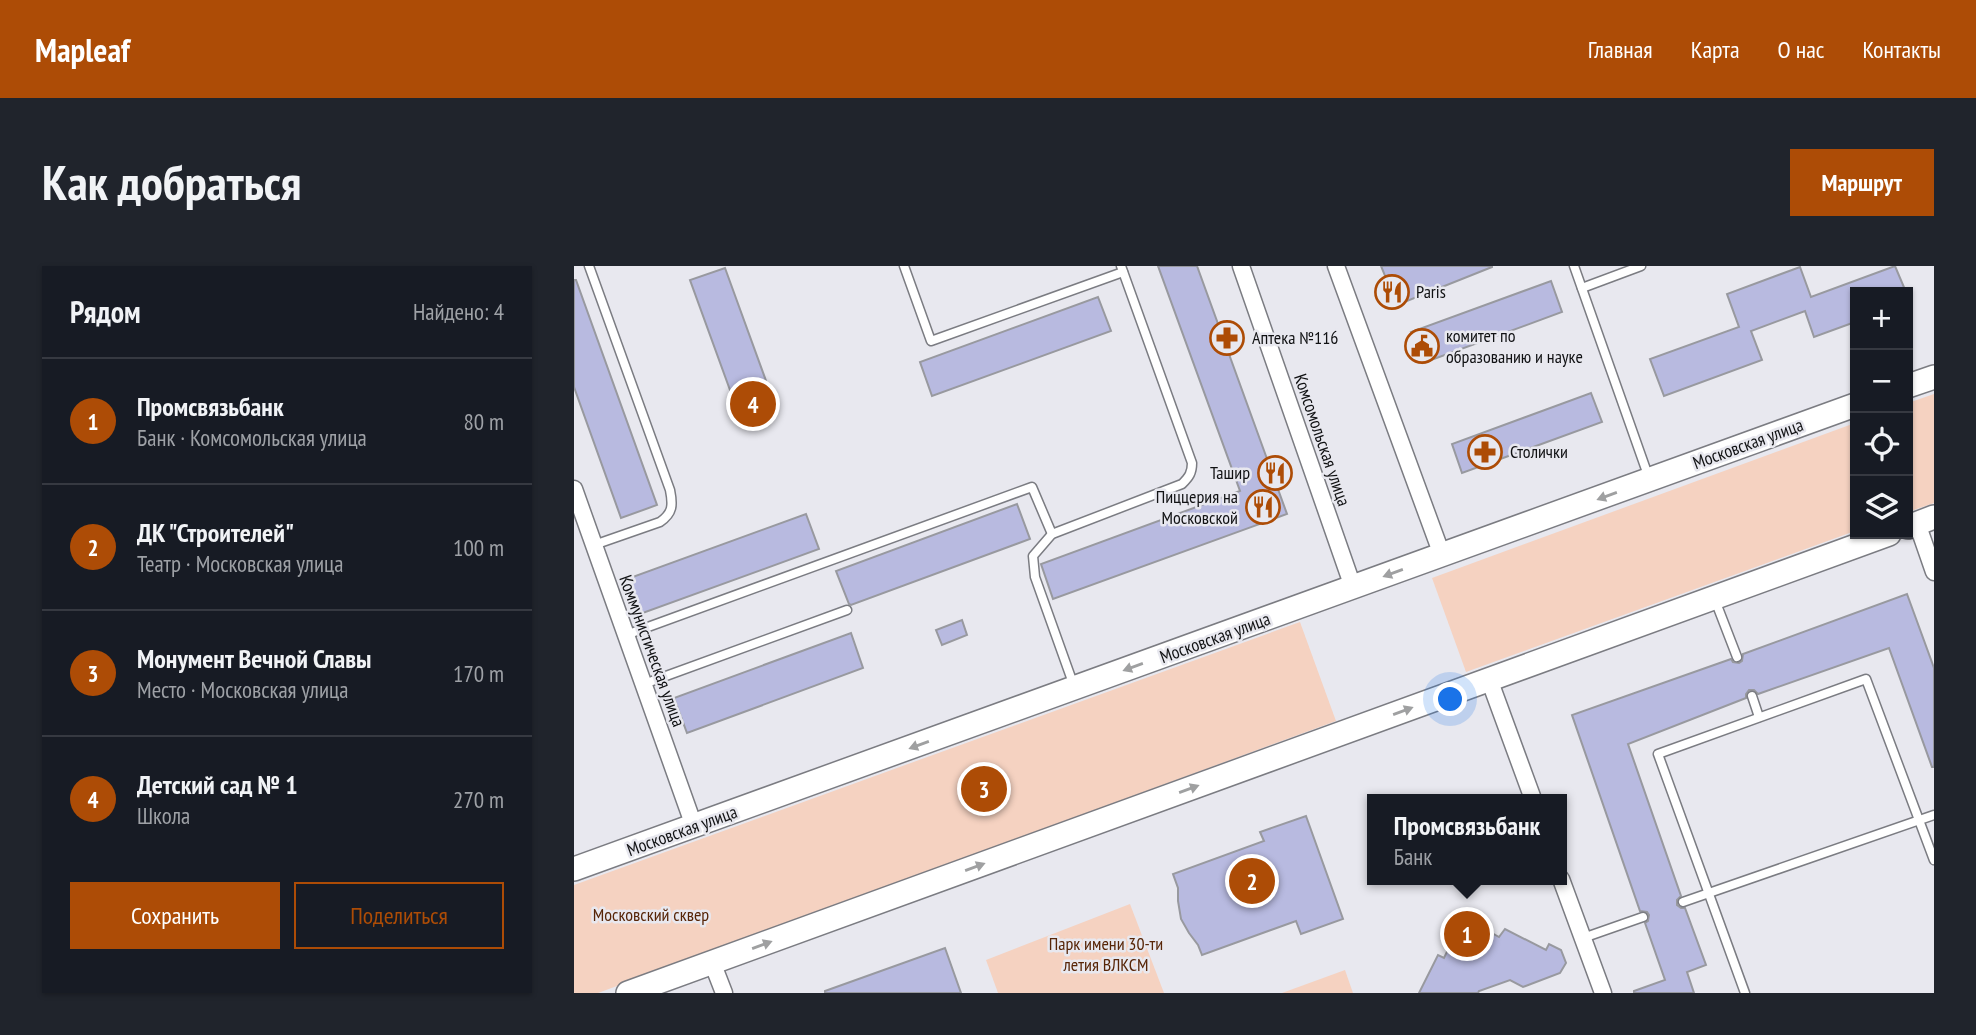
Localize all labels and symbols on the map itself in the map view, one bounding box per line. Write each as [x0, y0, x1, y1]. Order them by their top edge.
restaurant icon: Paris [1373, 273, 1411, 311]
place label: Paris [1416, 280, 1446, 303]
pharmacy icon: Аптека №116 [1208, 319, 1246, 357]
place label: комитет по образованию и науке [1446, 324, 1583, 368]
place label: Аптека №116 [1252, 326, 1338, 349]
public building icon: комитет по образованию и науке [1403, 327, 1441, 365]
street label: Комсомольская улица [1289, 371, 1356, 509]
pin: 4 [730, 378, 776, 430]
street label: Московская улица [1690, 413, 1806, 474]
pharmacy icon: Столички [1466, 433, 1504, 471]
place label: Столички [1510, 440, 1568, 463]
restaurant icon: Ташир [1256, 454, 1294, 492]
place label: Ташир [1210, 461, 1250, 484]
place label: Пиццерия на Московской [1156, 485, 1238, 529]
restaurant icon: Пиццерия на Московской [1244, 488, 1282, 526]
one-way arrow [1596, 490, 1617, 501]
one-way arrow [1382, 568, 1403, 579]
street label: Коммунистическая улица [614, 572, 691, 730]
street label: Московская улица [1157, 607, 1273, 668]
one-way arrow [1123, 662, 1144, 673]
your location [1433, 682, 1467, 716]
one-way arrow [1392, 705, 1413, 716]
one-way arrow [909, 740, 930, 751]
pin: 3 [961, 763, 1007, 815]
one-way arrow [1179, 783, 1200, 794]
street label: Московская улица [624, 800, 740, 861]
pin: 2 [1229, 855, 1275, 907]
one-way arrow [965, 861, 986, 872]
park label: Московский сквер [593, 903, 709, 926]
pin: 1 [1444, 908, 1490, 960]
park label: Парк имени 30-ти летия ВЛКСМ [1049, 932, 1163, 976]
one-way arrow [751, 939, 772, 950]

